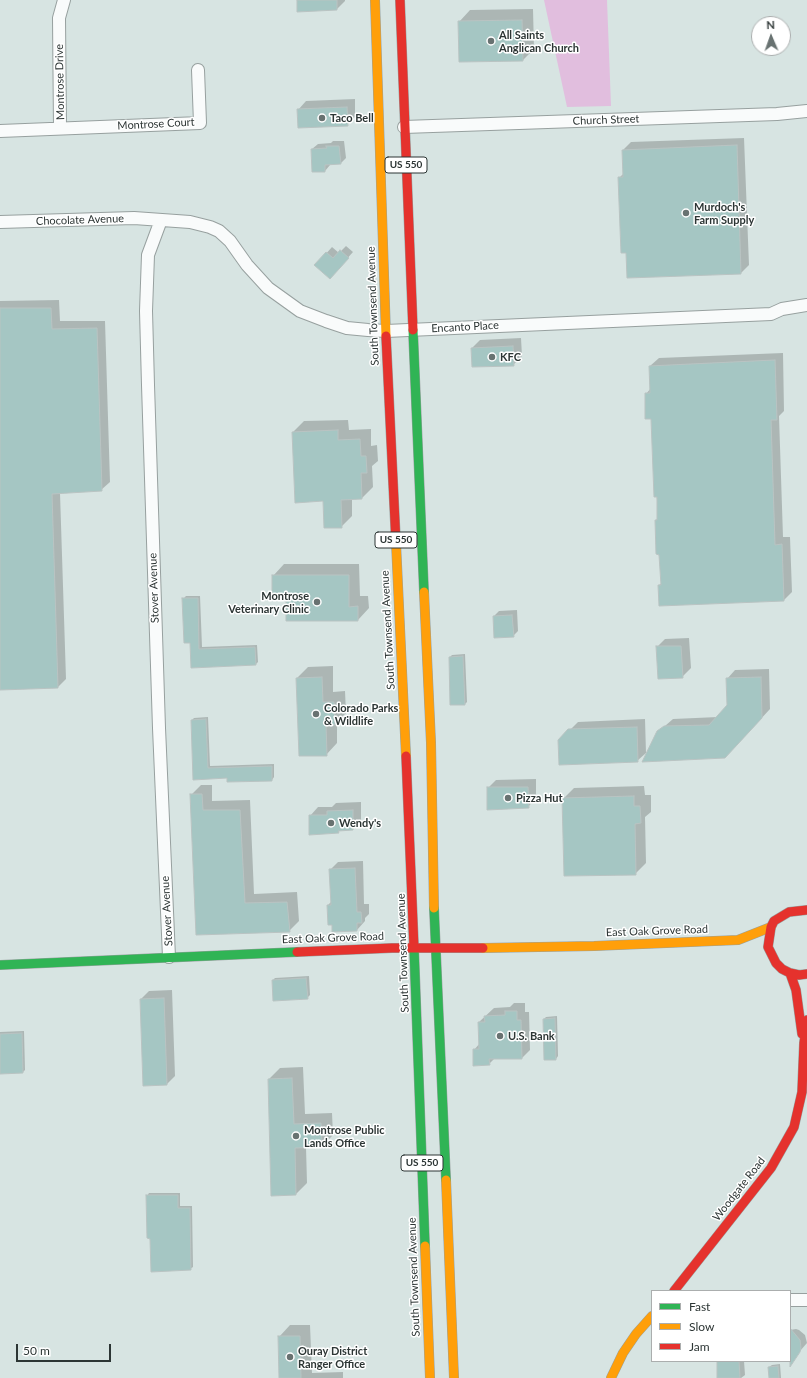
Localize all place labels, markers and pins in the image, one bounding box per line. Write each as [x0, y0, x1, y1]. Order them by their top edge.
place label: All Saints Anglican Church [499, 28, 579, 54]
marker: All Saints Anglican Church [486, 36, 496, 46]
place label: Taco Bell [330, 111, 374, 125]
marker: Taco Bell [317, 113, 327, 123]
place label: Murdoch's Farm Supply [694, 200, 754, 226]
marker: Murdoch's Farm Supply [681, 208, 691, 218]
place label: KFC [500, 350, 521, 364]
marker: KFC [487, 352, 497, 362]
place label: Montrose Veterinary Clinic [228, 589, 309, 615]
marker: Montrose Veterinary Clinic [312, 597, 322, 607]
place label: Colorado Parks & Wildlife [324, 701, 398, 727]
marker: Colorado Parks & Wildlife [311, 709, 321, 719]
place label: Pizza Hut [516, 791, 563, 805]
marker: Pizza Hut [503, 793, 513, 803]
place label: Wendy's [339, 816, 381, 830]
marker: Wendy's [326, 818, 336, 828]
place label: U.S. Bank [508, 1029, 555, 1043]
marker: U.S. Bank [495, 1031, 505, 1041]
place label: Montrose Public Lands Office [304, 1123, 384, 1149]
marker: Montrose Public Lands Office [291, 1131, 301, 1141]
place label: Ouray District Ranger Office [298, 1344, 367, 1370]
marker: Ouray District Ranger Office [285, 1352, 295, 1362]

